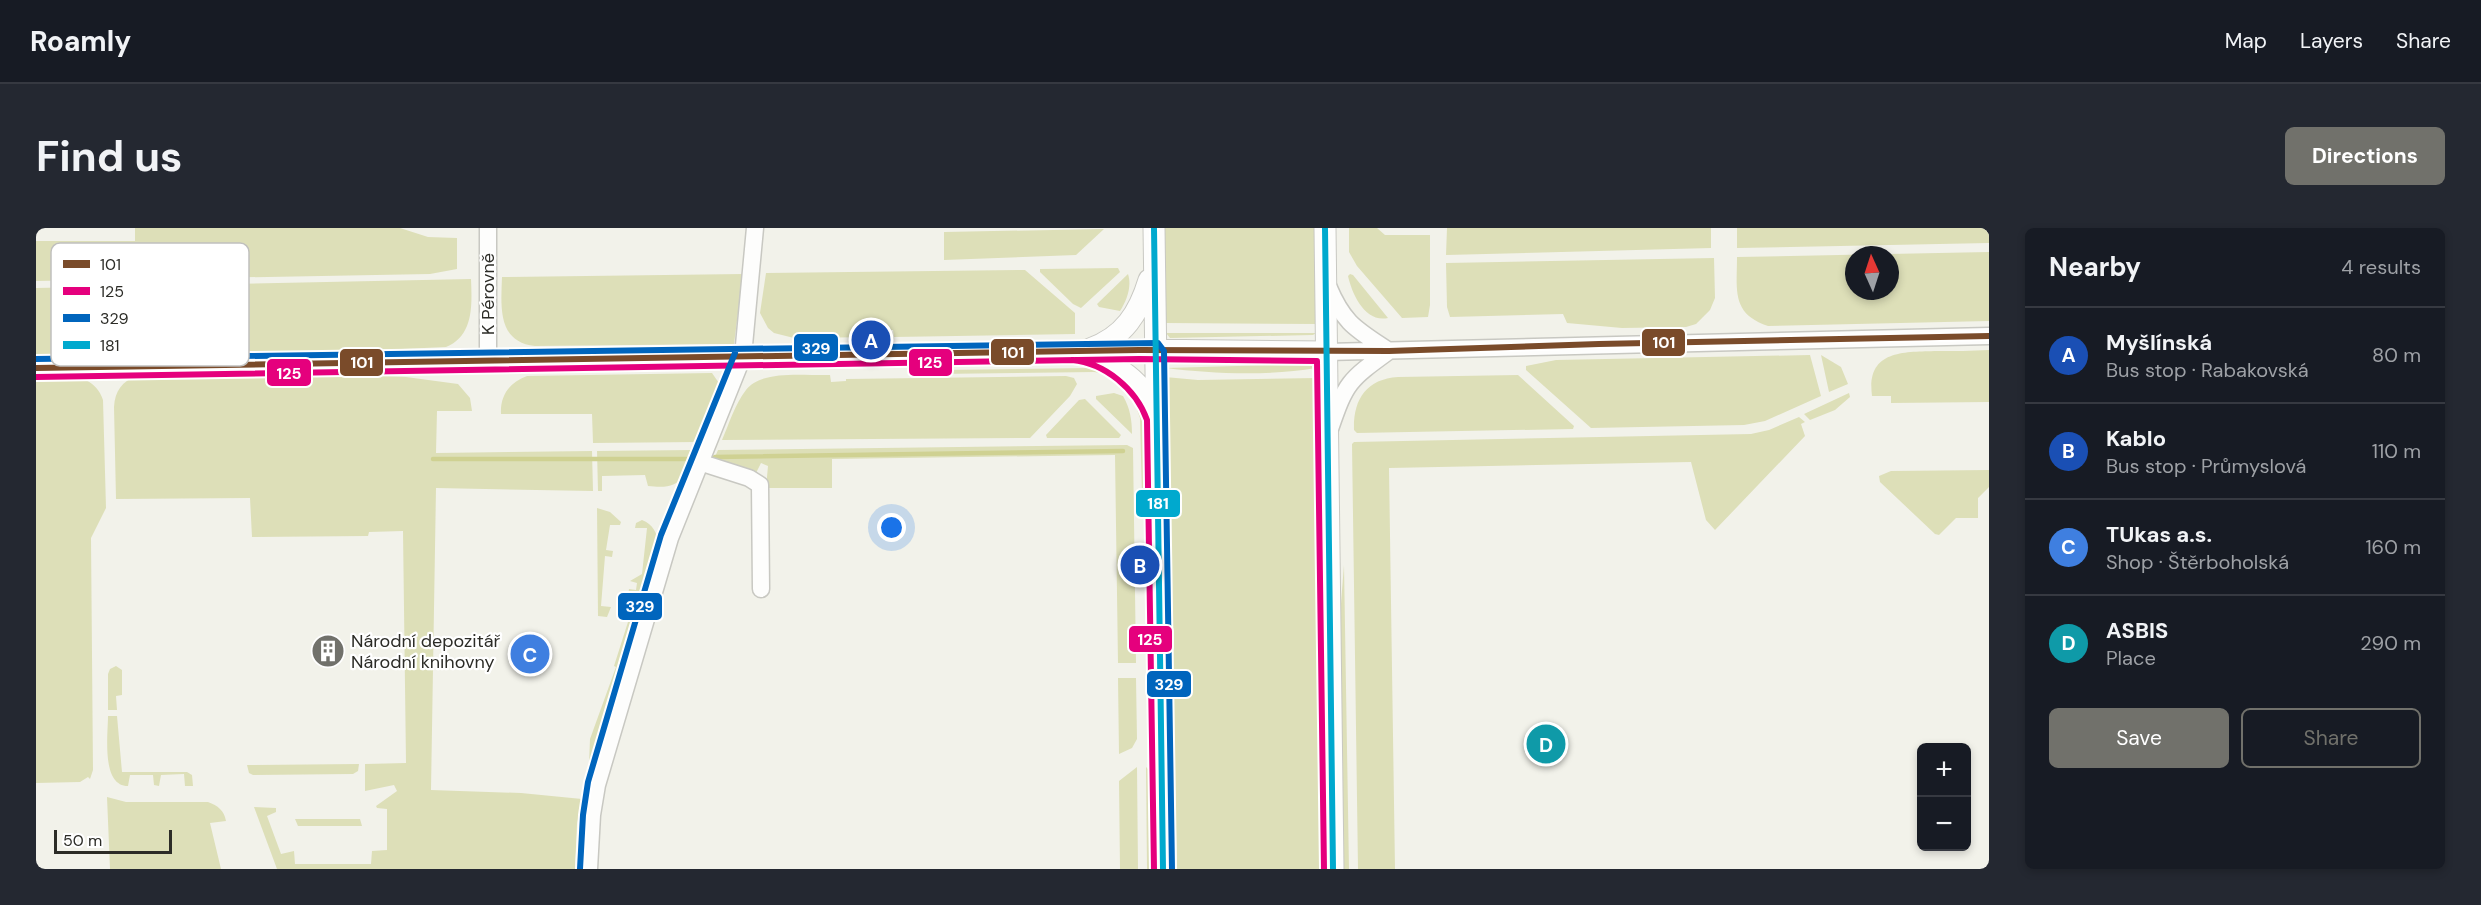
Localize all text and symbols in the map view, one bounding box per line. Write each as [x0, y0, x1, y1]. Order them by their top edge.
text: Roamly [30, 23, 131, 60]
text: Map [2225, 27, 2267, 55]
text: Layers [2300, 27, 2363, 55]
text: Share [2396, 27, 2451, 55]
button: Directions [2285, 127, 2445, 185]
text: Find us [36, 129, 182, 184]
legend [51, 243, 249, 366]
north arrow [1845, 246, 1899, 300]
text: Nearby [2049, 250, 2141, 284]
street label: K Pérovně [476, 253, 500, 335]
text: 101 [100, 254, 121, 275]
text: 4 results [2341, 254, 2421, 280]
text: 125 [100, 281, 124, 302]
text: 329 [100, 308, 129, 329]
pin: A [852, 318, 890, 362]
line badge: 101 [1641, 328, 1686, 357]
text: Myšlínská [2106, 328, 2212, 357]
text: 101 [1653, 332, 1675, 353]
line badge: 329 [793, 333, 839, 362]
text: 181 [100, 335, 119, 356]
text: 329 [802, 338, 830, 359]
line badge: 101 [990, 338, 1035, 366]
text: 101 [1002, 342, 1024, 363]
text: A [2061, 342, 2076, 368]
text: 80 m [2372, 342, 2421, 368]
line badge: 101 [339, 348, 384, 377]
line badge: 125 [908, 348, 953, 377]
text: 101 [351, 352, 373, 373]
text: 125 [917, 352, 943, 373]
text: Bus stop · Rabakovská [2106, 357, 2309, 383]
line badge: 125 [266, 358, 312, 387]
text: 125 [276, 363, 302, 384]
text: Kablo [2106, 424, 2166, 453]
text: B [2062, 438, 2075, 464]
text: 110 m [2372, 438, 2421, 464]
text: Bus stop · Průmyslová [2106, 453, 2306, 479]
line badge: 181 [1135, 489, 1181, 518]
text: 181 [1147, 493, 1169, 514]
your location [877, 513, 906, 542]
text: TUkas a.s. [2106, 520, 2212, 549]
text: C [2061, 534, 2076, 560]
text: 160 m [2365, 534, 2421, 560]
pin: B [1120, 542, 1160, 588]
text: Shop · Štěrboholská [2106, 549, 2289, 575]
line badge: 329 [617, 592, 663, 621]
text: 329 [626, 596, 654, 617]
text: ASBIS [2106, 616, 2168, 645]
line badge: 125 [1128, 625, 1173, 653]
place label: Národní depozitář Národní knihovny [351, 629, 501, 674]
text: 125 [1137, 629, 1163, 650]
text: D [2061, 630, 2076, 656]
text: 290 m [2360, 630, 2421, 656]
pin: C [510, 632, 550, 676]
building icon: Národní depozitář Národní knihovny [310, 633, 346, 669]
text: Place [2106, 645, 2156, 671]
line badge: 329 [1146, 670, 1192, 698]
text: 329 [1155, 674, 1183, 695]
button: Save [2049, 708, 2229, 768]
button: Share [2241, 708, 2421, 768]
pin: D [1526, 722, 1566, 766]
map controls [1917, 743, 1971, 851]
button: + [1917, 743, 1971, 797]
button: − [1917, 797, 1971, 851]
scale bar [54, 827, 172, 854]
text: 50 m [63, 830, 102, 851]

